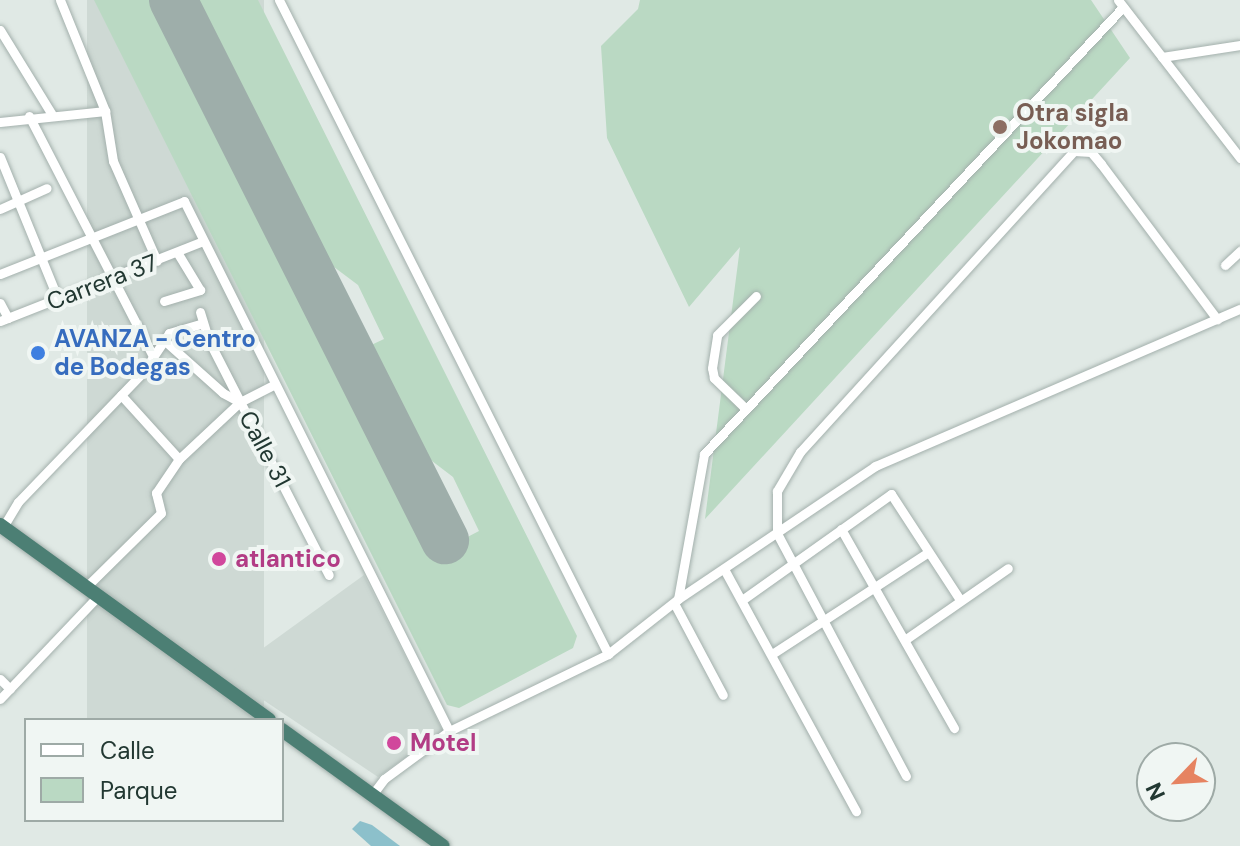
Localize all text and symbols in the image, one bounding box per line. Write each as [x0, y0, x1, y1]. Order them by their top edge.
place label: Otra sigla Jokomao [1016, 99, 1129, 155]
marker: Otra sigla Jokomao [991, 118, 1009, 136]
street label: Carrera 37 [43, 248, 161, 316]
place label: AVANZA - Centro de Bodegas [54, 325, 256, 381]
marker: AVANZA - Centro de Bodegas [29, 344, 47, 362]
street label: Calle 31 [233, 406, 297, 492]
place label: atlantico [235, 545, 341, 573]
marker: atlantico [210, 550, 228, 568]
legend [24, 718, 284, 822]
place label: Motel [410, 729, 476, 757]
marker: Motel [385, 734, 403, 752]
text: Calle [100, 735, 155, 766]
north arrow [1136, 742, 1216, 822]
text: Parque [100, 775, 177, 806]
text: N [1139, 778, 1172, 805]

